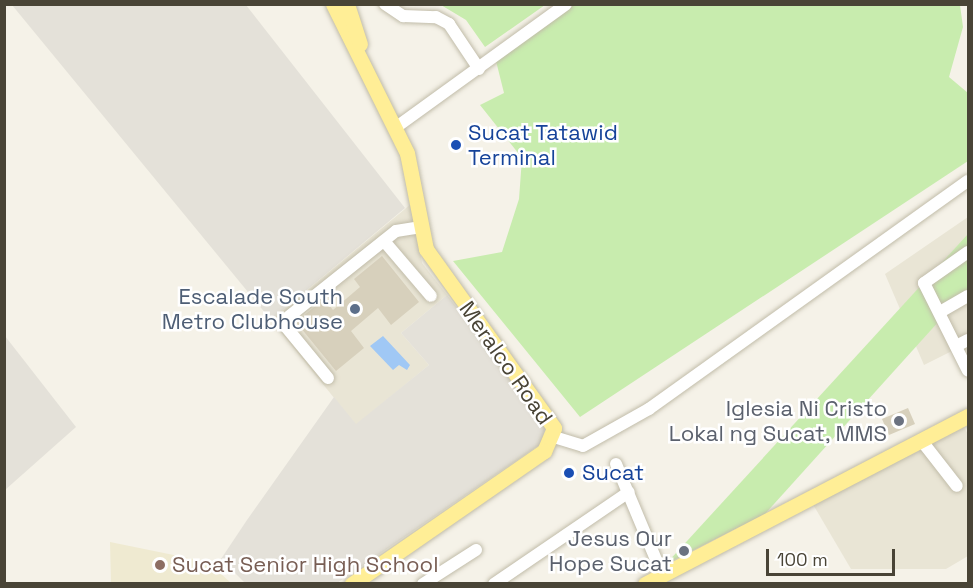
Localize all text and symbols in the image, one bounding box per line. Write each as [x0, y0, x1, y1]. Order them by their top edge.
place label: Sucat Tatawid Terminal [468, 119, 618, 170]
marker: Sucat Tatawid Terminal [449, 138, 463, 152]
place label: Escalade South Metro Clubhouse [162, 283, 343, 334]
street label: Meralco Road [454, 296, 558, 430]
marker: Escalade South Metro Clubhouse [348, 302, 362, 316]
place label: Iglesia Ni Cristo Lokal ng Sucat, MMS [668, 395, 887, 446]
marker: Iglesia Ni Cristo Lokal ng Sucat, MMS [892, 414, 906, 428]
place label: Sucat [582, 460, 644, 486]
marker: Sucat [560, 464, 578, 482]
place label: Jesus Our Hope Sucat [549, 525, 672, 576]
scale bar [769, 537, 898, 575]
marker: Jesus Our Hope Sucat [677, 544, 691, 558]
text: 100 m [777, 548, 828, 571]
place label: Sucat Senior High School [172, 552, 439, 578]
marker: Sucat Senior High School [153, 558, 167, 572]

